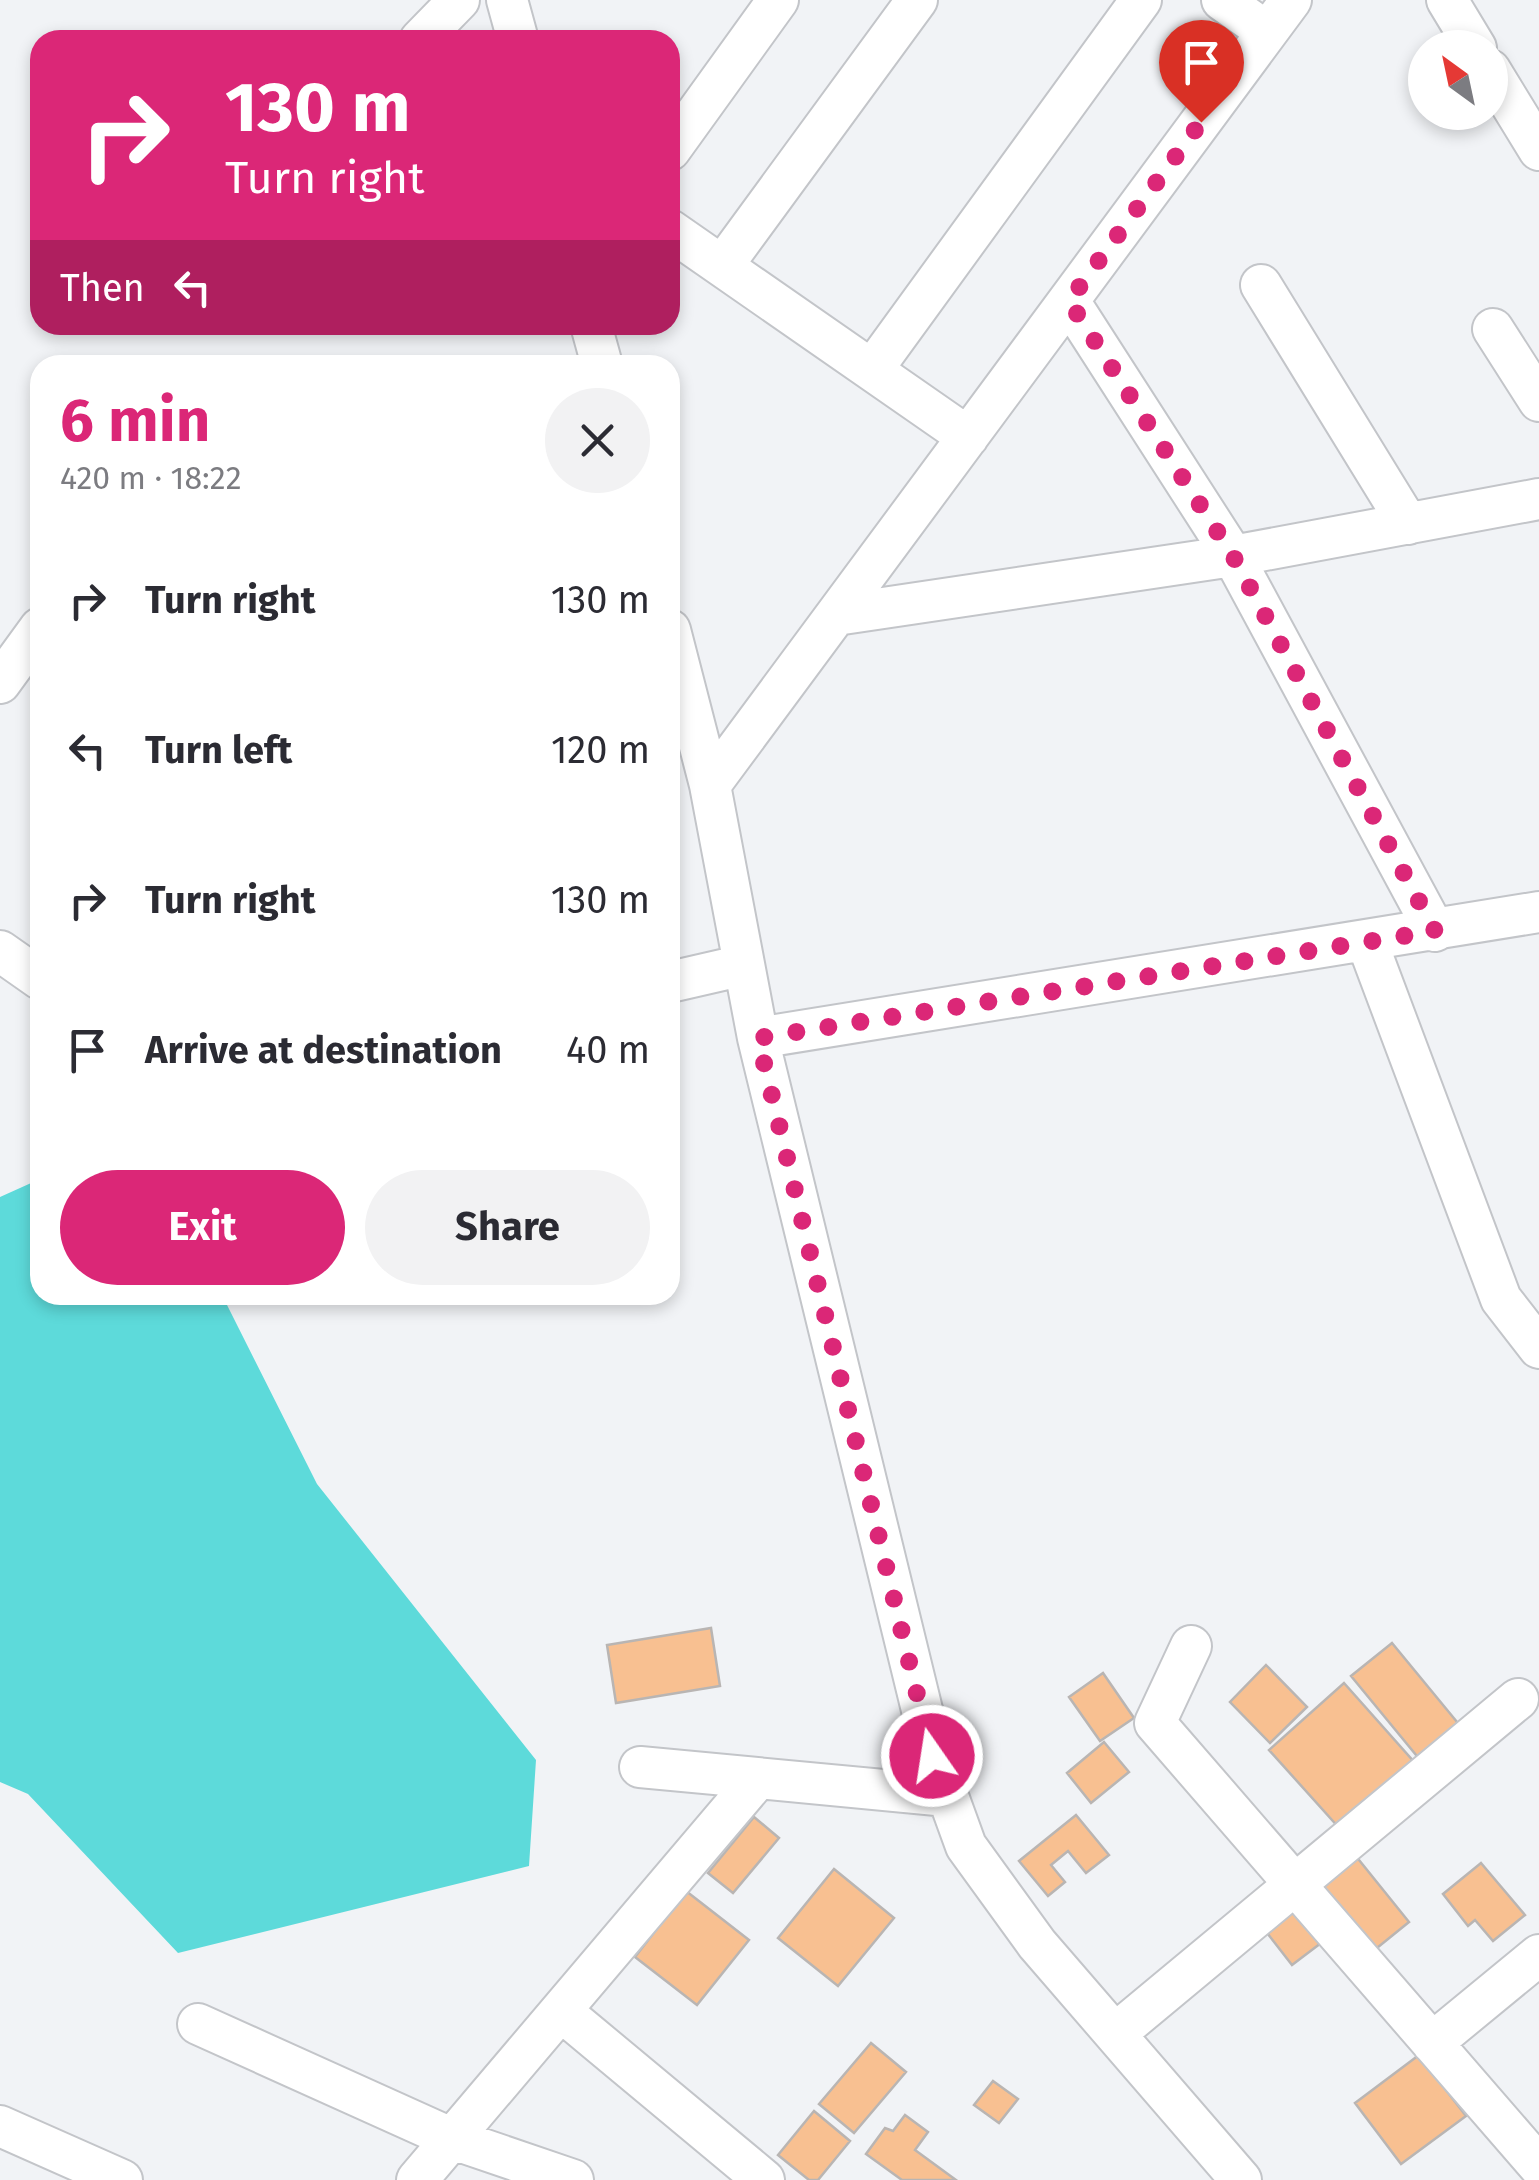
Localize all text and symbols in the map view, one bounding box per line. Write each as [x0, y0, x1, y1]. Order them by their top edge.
pin [1159, 20, 1244, 123]
north arrow [1408, 30, 1508, 130]
map controls [1408, 30, 1508, 130]
icon: arrive [1174, 35, 1229, 90]
text: 130 m [225, 66, 411, 150]
icon: right [60, 70, 190, 200]
text: Turn right [225, 151, 424, 205]
icon: left [165, 260, 220, 315]
text: Then [60, 265, 145, 311]
text: 6 min [60, 385, 210, 457]
button: close [545, 388, 650, 493]
text: 420 m · 18:22 [60, 459, 241, 497]
icon: right [60, 573, 115, 628]
text: Turn right [145, 577, 315, 623]
text: 130 m [551, 577, 650, 623]
icon: left [60, 723, 115, 778]
text: Turn left [145, 727, 292, 773]
text: 120 m [551, 727, 650, 773]
icon: right [60, 873, 115, 928]
text: Turn right [145, 877, 315, 923]
text: 130 m [551, 877, 650, 923]
icon: arrive [60, 1023, 115, 1078]
text: Arrive at destination [145, 1027, 502, 1073]
text: 40 m [566, 1027, 650, 1073]
button: Exit [60, 1170, 345, 1285]
button: Share [365, 1170, 650, 1285]
position arrow [880, 1704, 984, 1808]

